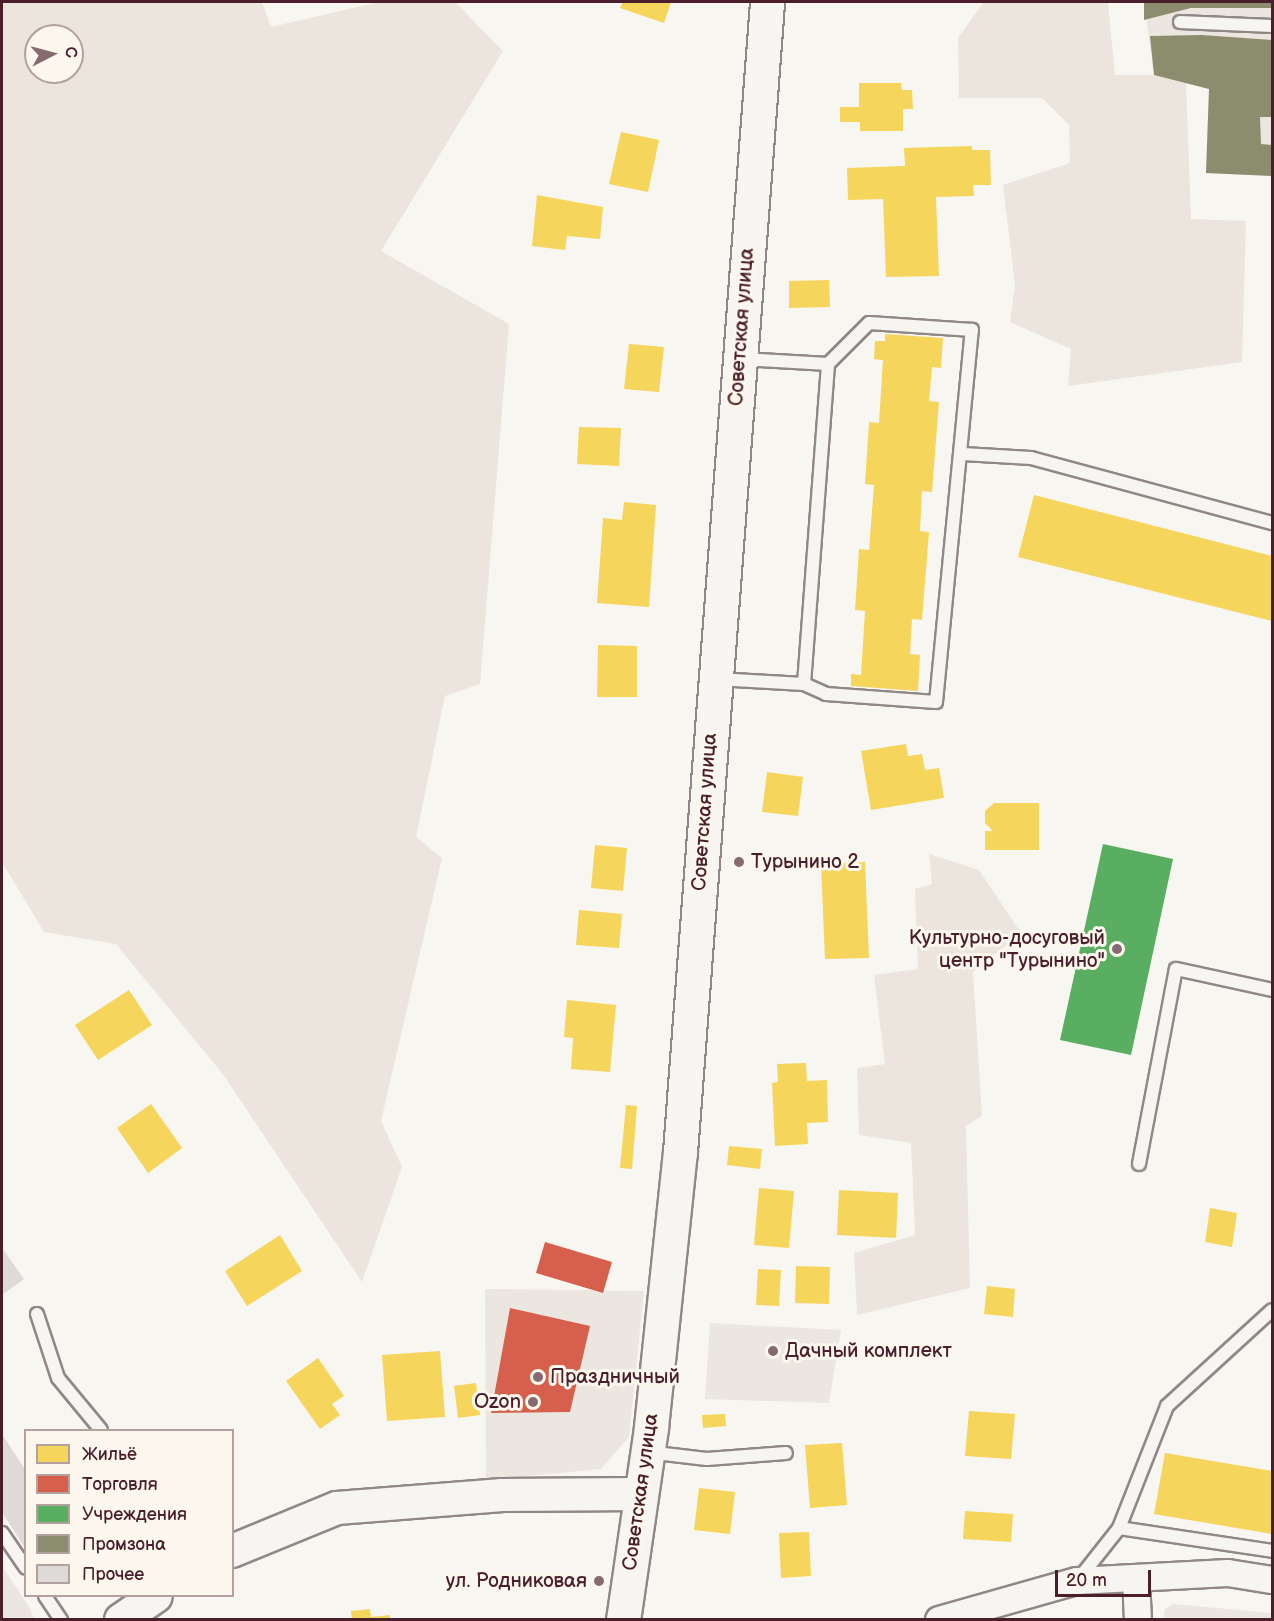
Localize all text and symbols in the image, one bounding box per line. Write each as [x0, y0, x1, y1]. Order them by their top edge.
north arrow [24, 24, 84, 84]
text: С [60, 46, 80, 59]
street label: Советская улица [725, 247, 759, 407]
street label: Советская улица [688, 732, 722, 892]
place label: Турынино 2 [751, 850, 859, 874]
marker: Турынино 2 [732, 855, 746, 869]
place label: Культурно-досуговый центр "Турынино" [909, 926, 1105, 973]
marker: Культурно-досуговый центр "Турынино" [1110, 942, 1124, 956]
place label: Дачный комплект [785, 1339, 952, 1363]
marker: Дачный комплект [766, 1344, 780, 1358]
place label: Праздничный [550, 1365, 680, 1389]
marker: Праздничный [531, 1370, 545, 1384]
place label: Ozon [474, 1390, 521, 1414]
marker: Ozon [526, 1395, 540, 1409]
street label: Советская улица [618, 1412, 664, 1572]
legend [24, 1429, 234, 1597]
text: Жильё [82, 1444, 137, 1465]
text: Торговля [82, 1474, 158, 1495]
text: Учреждения [82, 1504, 187, 1525]
text: Промзона [82, 1534, 166, 1555]
scale bar [1058, 1558, 1154, 1596]
text: Прочее [82, 1564, 144, 1585]
place label: ул. Родниковая [446, 1569, 587, 1593]
text: 20 m [1066, 1570, 1107, 1591]
marker: ул. Родниковая [592, 1574, 606, 1588]

